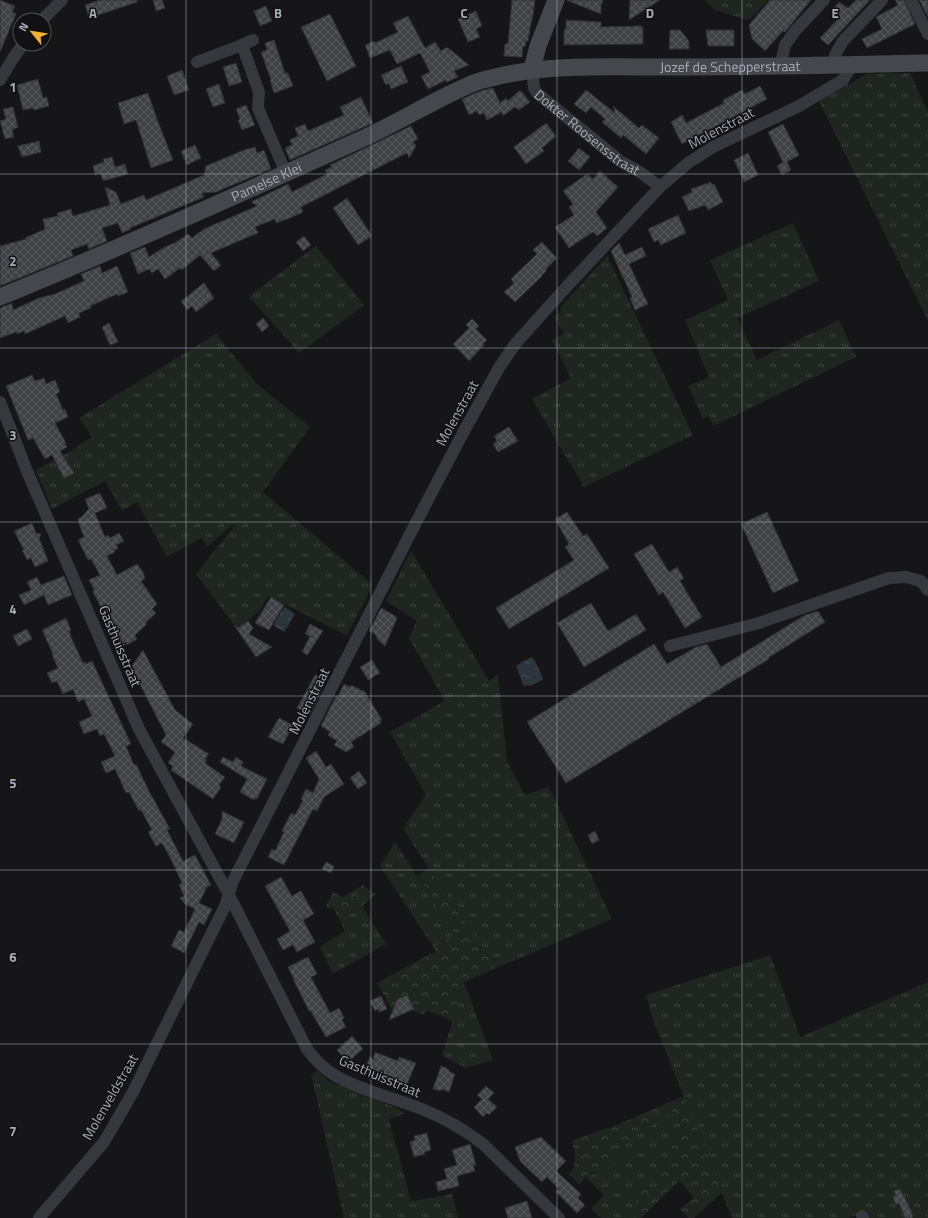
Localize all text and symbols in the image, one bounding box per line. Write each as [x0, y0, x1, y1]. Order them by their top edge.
text: A [89, 3, 97, 23]
text: B [274, 3, 282, 23]
text: C [460, 3, 468, 23]
text: D [646, 3, 654, 23]
text: E [831, 3, 839, 23]
north arrow [12, 12, 52, 52]
text: N [15, 20, 32, 34]
street label: Jozef de Schepperstraat [660, 55, 801, 77]
text: 1 [9, 77, 17, 97]
street label: Dokter Roosensstraat [530, 84, 644, 180]
street label: Molenstraat [684, 101, 758, 154]
street label: Pamelse Klei [227, 157, 305, 207]
text: 2 [9, 251, 17, 271]
street label: Molenstraat [430, 376, 483, 449]
text: 3 [9, 425, 17, 445]
text: 4 [9, 599, 17, 619]
street label: Gasthuisstraat [94, 602, 147, 690]
street label: Molenstraat [283, 664, 334, 738]
text: 5 [9, 773, 17, 793]
text: 6 [9, 947, 17, 967]
street label: Gasthuisstraat [336, 1049, 424, 1102]
street label: Molenveldstraat [76, 1050, 143, 1144]
text: 7 [9, 1121, 17, 1141]

